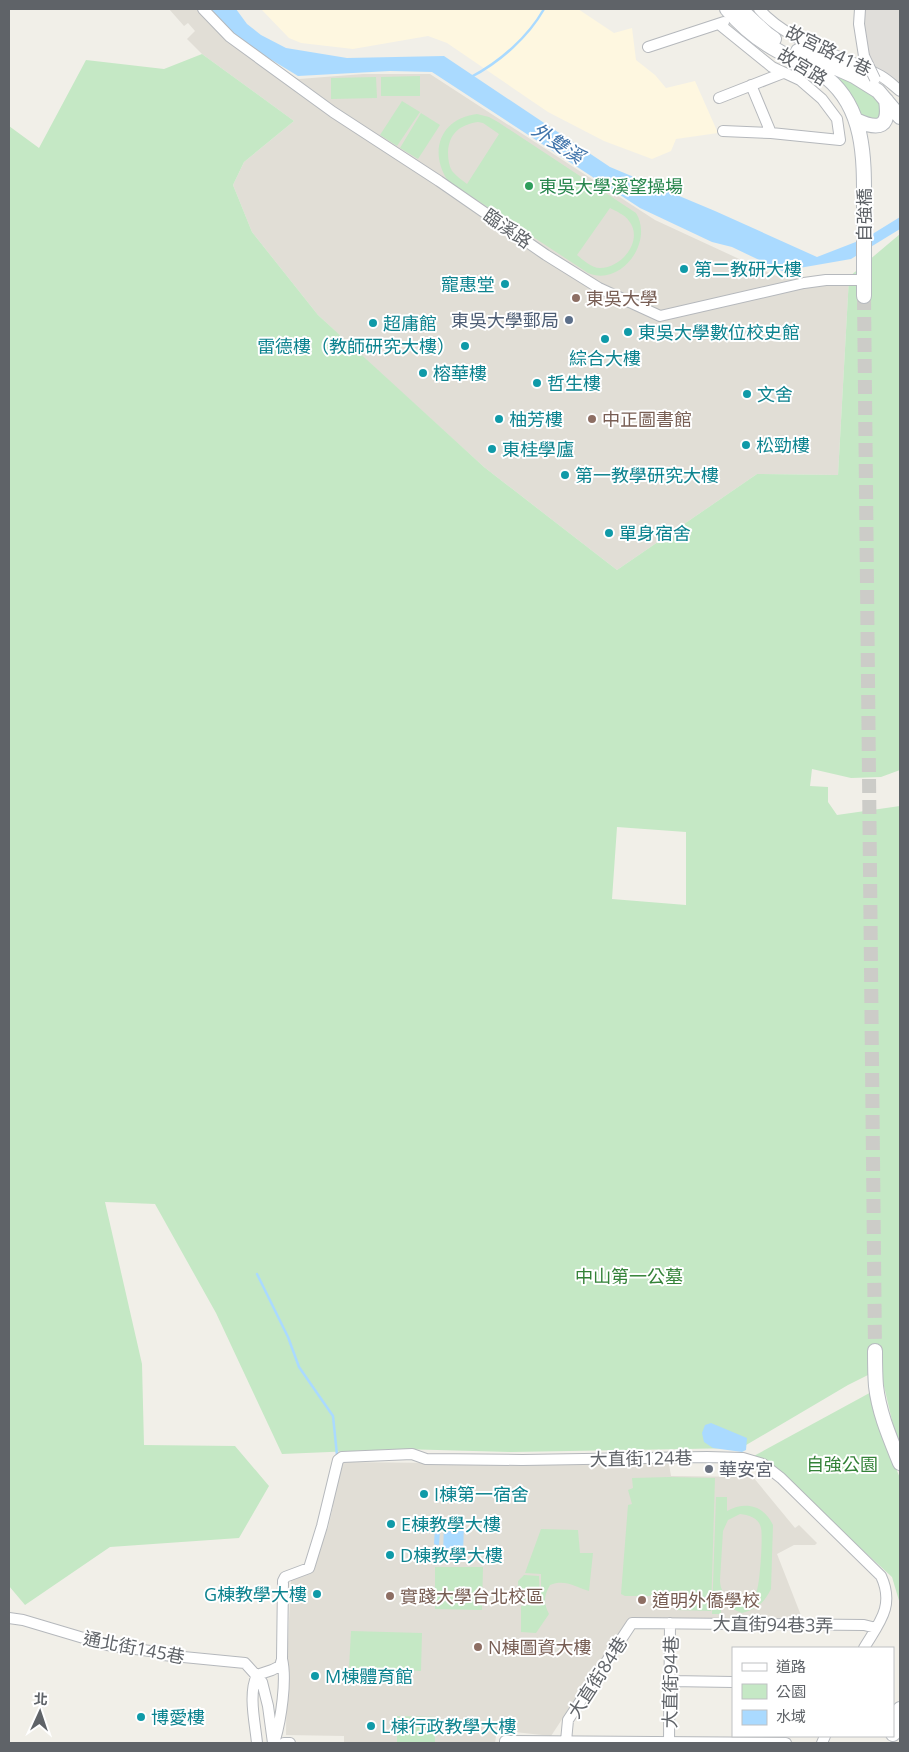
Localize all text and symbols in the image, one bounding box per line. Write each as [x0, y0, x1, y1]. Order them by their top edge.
street label: 故宮路41巷 [783, 20, 875, 80]
street label: 故宮路 [774, 43, 832, 89]
water label: 外雙溪 [527, 117, 591, 171]
place label: 東吳大學溪望操場 [539, 174, 683, 198]
marker: 東吳大學溪望操場 [523, 180, 535, 192]
street label: 自強橋 [852, 188, 876, 242]
street label: 臨溪路 [479, 203, 537, 253]
place label: 第二教研大樓 [694, 257, 802, 281]
marker: 第二教研大樓 [678, 263, 690, 275]
place label: 寵惠堂 [441, 272, 495, 296]
marker: 寵惠堂 [499, 278, 511, 290]
place label: 東吳大學 [586, 286, 658, 310]
marker: 東吳大學 [570, 292, 582, 304]
place label: 東吳大學郵局 [451, 308, 559, 332]
place label: 超庸館 [383, 311, 437, 335]
marker: 東吳大學郵局 [563, 314, 575, 326]
marker: 超庸館 [367, 317, 379, 329]
place label: 東吳大學數位校史館 [638, 320, 800, 344]
marker: 東吳大學數位校史館 [622, 326, 634, 338]
marker: 綜合大樓 [599, 333, 611, 345]
place label: 雷德樓（教師研究大樓） [257, 334, 455, 358]
marker: 雷德樓（教師研究大樓） [459, 340, 471, 352]
place label: 綜合大樓 [569, 346, 641, 370]
place label: 榕華樓 [433, 361, 487, 385]
marker: 榕華樓 [417, 367, 429, 379]
place label: 哲生樓 [547, 371, 601, 395]
marker: 哲生樓 [531, 377, 543, 389]
place label: 文舍 [757, 382, 793, 406]
marker: 文舍 [741, 388, 753, 400]
place label: 柚芳樓 [509, 407, 563, 431]
place label: 中正圖書館 [602, 407, 692, 431]
marker: 柚芳樓 [493, 413, 505, 425]
marker: 中正圖書館 [586, 413, 598, 425]
place label: 松勁樓 [756, 433, 810, 457]
place label: 東桂學廬 [502, 437, 574, 461]
marker: 松勁樓 [740, 439, 752, 451]
marker: 東桂學廬 [486, 443, 498, 455]
place label: 第一教學研究大樓 [575, 463, 719, 487]
marker: 第一教學研究大樓 [559, 469, 571, 481]
place label: 單身宿舍 [619, 521, 691, 545]
marker: 單身宿舍 [603, 527, 615, 539]
park label: 中山第一公墓 [575, 1264, 683, 1288]
street label: 大直街124巷 [589, 1445, 693, 1471]
park label: 自強公園 [806, 1452, 878, 1476]
place label: 華安宮 [719, 1457, 773, 1481]
marker: 華安宮 [703, 1463, 715, 1475]
place label: I棟第一宿舍 [434, 1482, 529, 1506]
marker: I棟第一宿舍 [418, 1488, 430, 1500]
place label: E棟教學大樓 [401, 1512, 501, 1536]
marker: E棟教學大樓 [385, 1518, 397, 1530]
place label: D棟教學大樓 [400, 1543, 503, 1567]
marker: D棟教學大樓 [384, 1549, 396, 1561]
place label: G棟教學大樓 [204, 1582, 307, 1606]
place label: 實踐大學台北校區 [400, 1584, 544, 1608]
marker: G棟教學大樓 [311, 1588, 323, 1600]
place label: 道明外僑學校 [652, 1588, 760, 1612]
marker: 實踐大學台北校區 [384, 1590, 396, 1602]
marker: 道明外僑學校 [636, 1594, 648, 1606]
street label: 大直街94巷3弄 [712, 1611, 834, 1637]
street label: 通北街145巷 [81, 1625, 187, 1669]
street label: 大直街84巷 [562, 1632, 632, 1722]
place label: N棟圖資大樓 [488, 1635, 592, 1659]
street label: 大直街94巷 [657, 1636, 683, 1728]
marker: N棟圖資大樓 [472, 1641, 484, 1653]
legend [732, 1647, 894, 1737]
text: 道路 [776, 1656, 806, 1676]
place label: M棟體育館 [325, 1664, 413, 1688]
marker: M棟體育館 [309, 1670, 321, 1682]
text: 公園 [776, 1681, 806, 1701]
north arrow [15, 1687, 65, 1737]
text: 北 [33, 1689, 48, 1708]
place label: 博愛樓 [151, 1705, 205, 1729]
text: 水域 [776, 1706, 806, 1726]
marker: 博愛樓 [135, 1711, 147, 1723]
place label: L棟行政教學大樓 [381, 1714, 516, 1738]
marker: L棟行政教學大樓 [365, 1720, 377, 1732]

